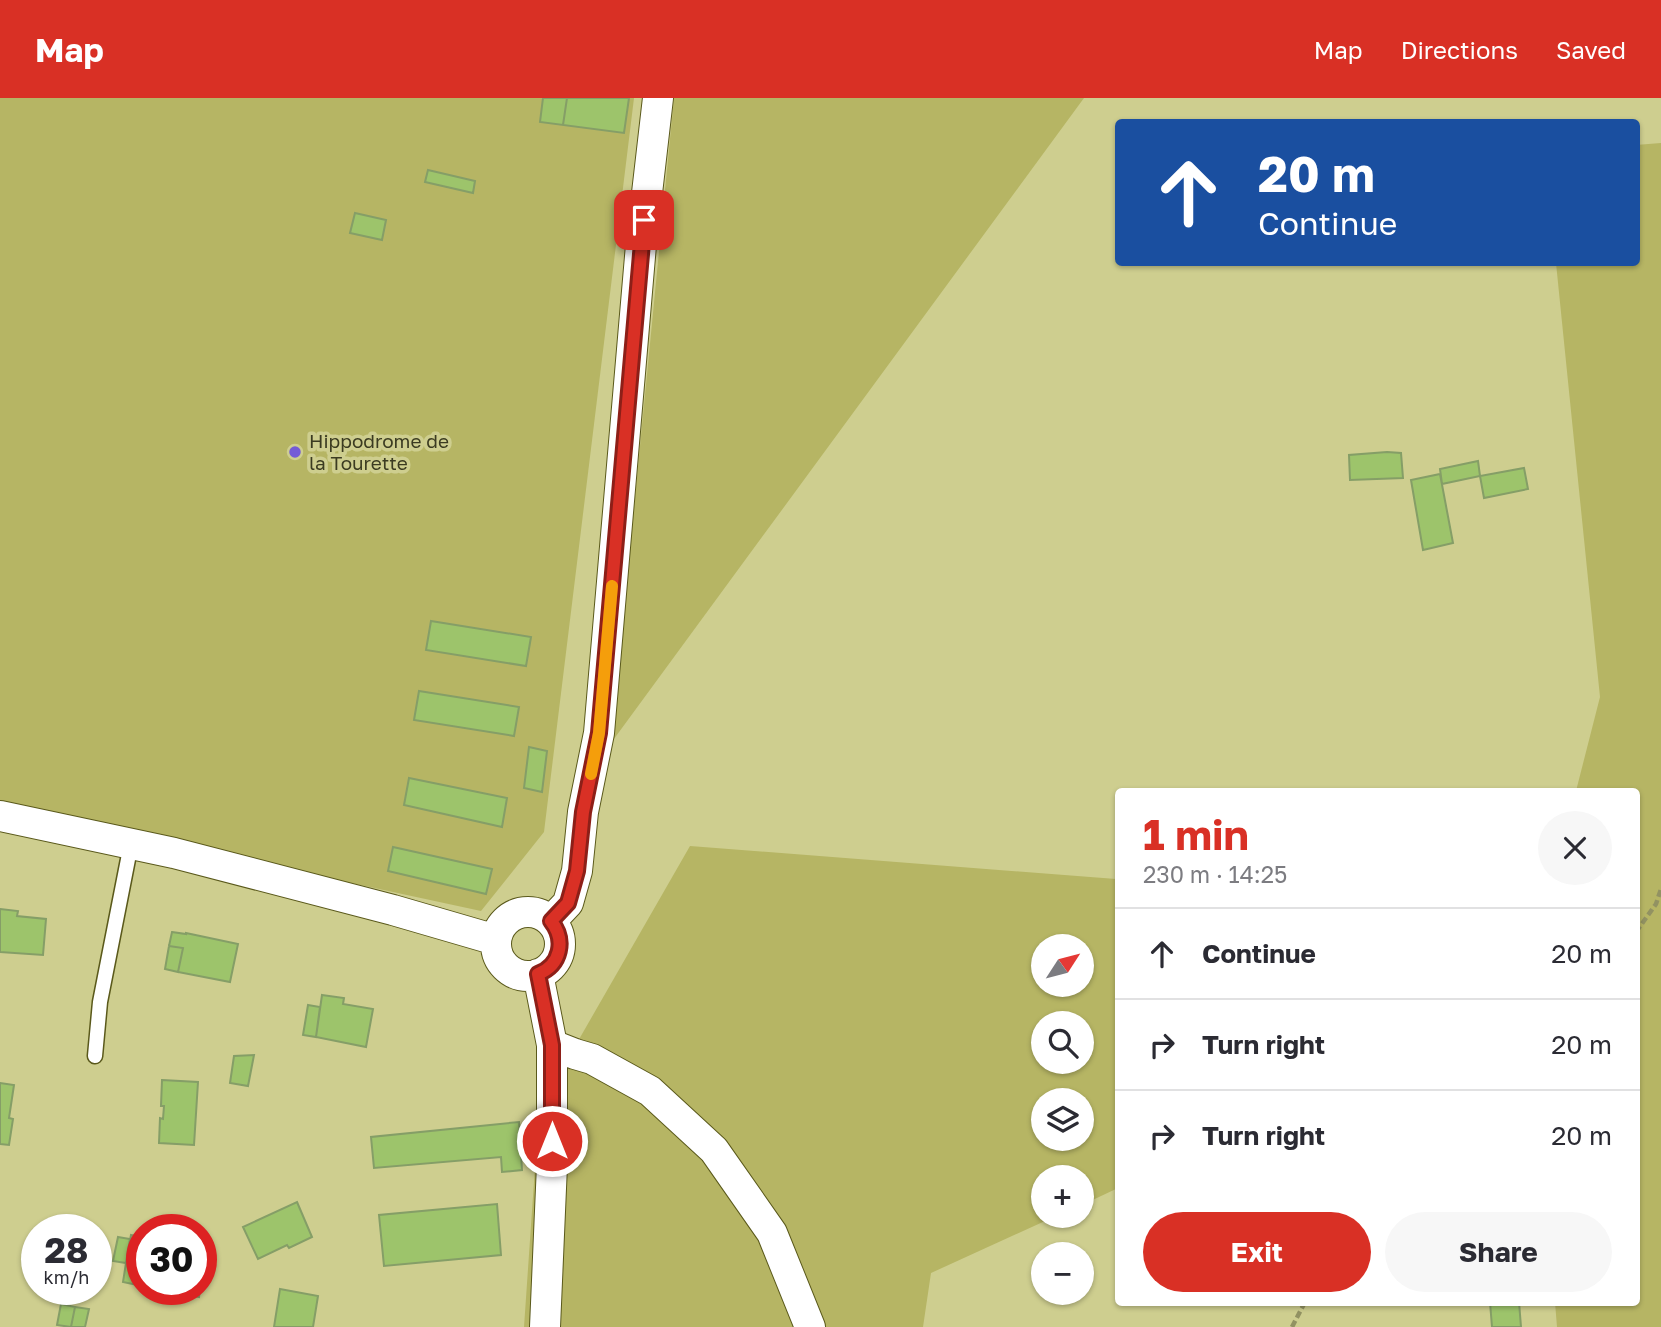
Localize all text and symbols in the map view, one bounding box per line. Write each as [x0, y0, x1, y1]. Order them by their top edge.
text: Map [35, 30, 104, 69]
text: Map [1314, 35, 1363, 64]
text: Directions [1401, 35, 1518, 64]
text: Saved [1556, 35, 1626, 64]
text: 20 m [1258, 144, 1375, 203]
icon: ahead [1143, 147, 1234, 238]
pin [614, 190, 674, 250]
icon: arrive [625, 201, 663, 239]
text: Continue [1258, 204, 1397, 242]
place label: Hippodrome de la Tourette [309, 429, 449, 474]
marker: Hippodrome de la Tourette [287, 444, 303, 460]
text: 1 min [1143, 809, 1249, 859]
button: close [1538, 811, 1612, 885]
text: 230 m · 14:25 [1143, 860, 1287, 888]
north arrow [1031, 934, 1094, 998]
map controls [1031, 934, 1094, 1305]
icon: ahead [1143, 935, 1181, 973]
text: Continue [1202, 938, 1316, 969]
text: 20 m [1551, 938, 1612, 969]
button: search [1031, 1011, 1094, 1074]
icon: right [1143, 1026, 1181, 1064]
text: Turn right [1202, 1029, 1325, 1060]
text: 20 m [1551, 1029, 1612, 1060]
button: layers [1031, 1088, 1094, 1151]
position arrow [515, 1104, 589, 1178]
icon: right [1143, 1117, 1181, 1155]
text: Turn right [1202, 1120, 1325, 1151]
text: 20 m [1551, 1120, 1612, 1151]
button: + [1031, 1165, 1094, 1228]
button: Exit [1143, 1212, 1371, 1292]
button: Share [1385, 1212, 1612, 1292]
speed limit sign: 30 [126, 1214, 217, 1305]
text: 28 [45, 1229, 88, 1271]
button: − [1031, 1242, 1094, 1305]
text: km/h [44, 1266, 89, 1288]

